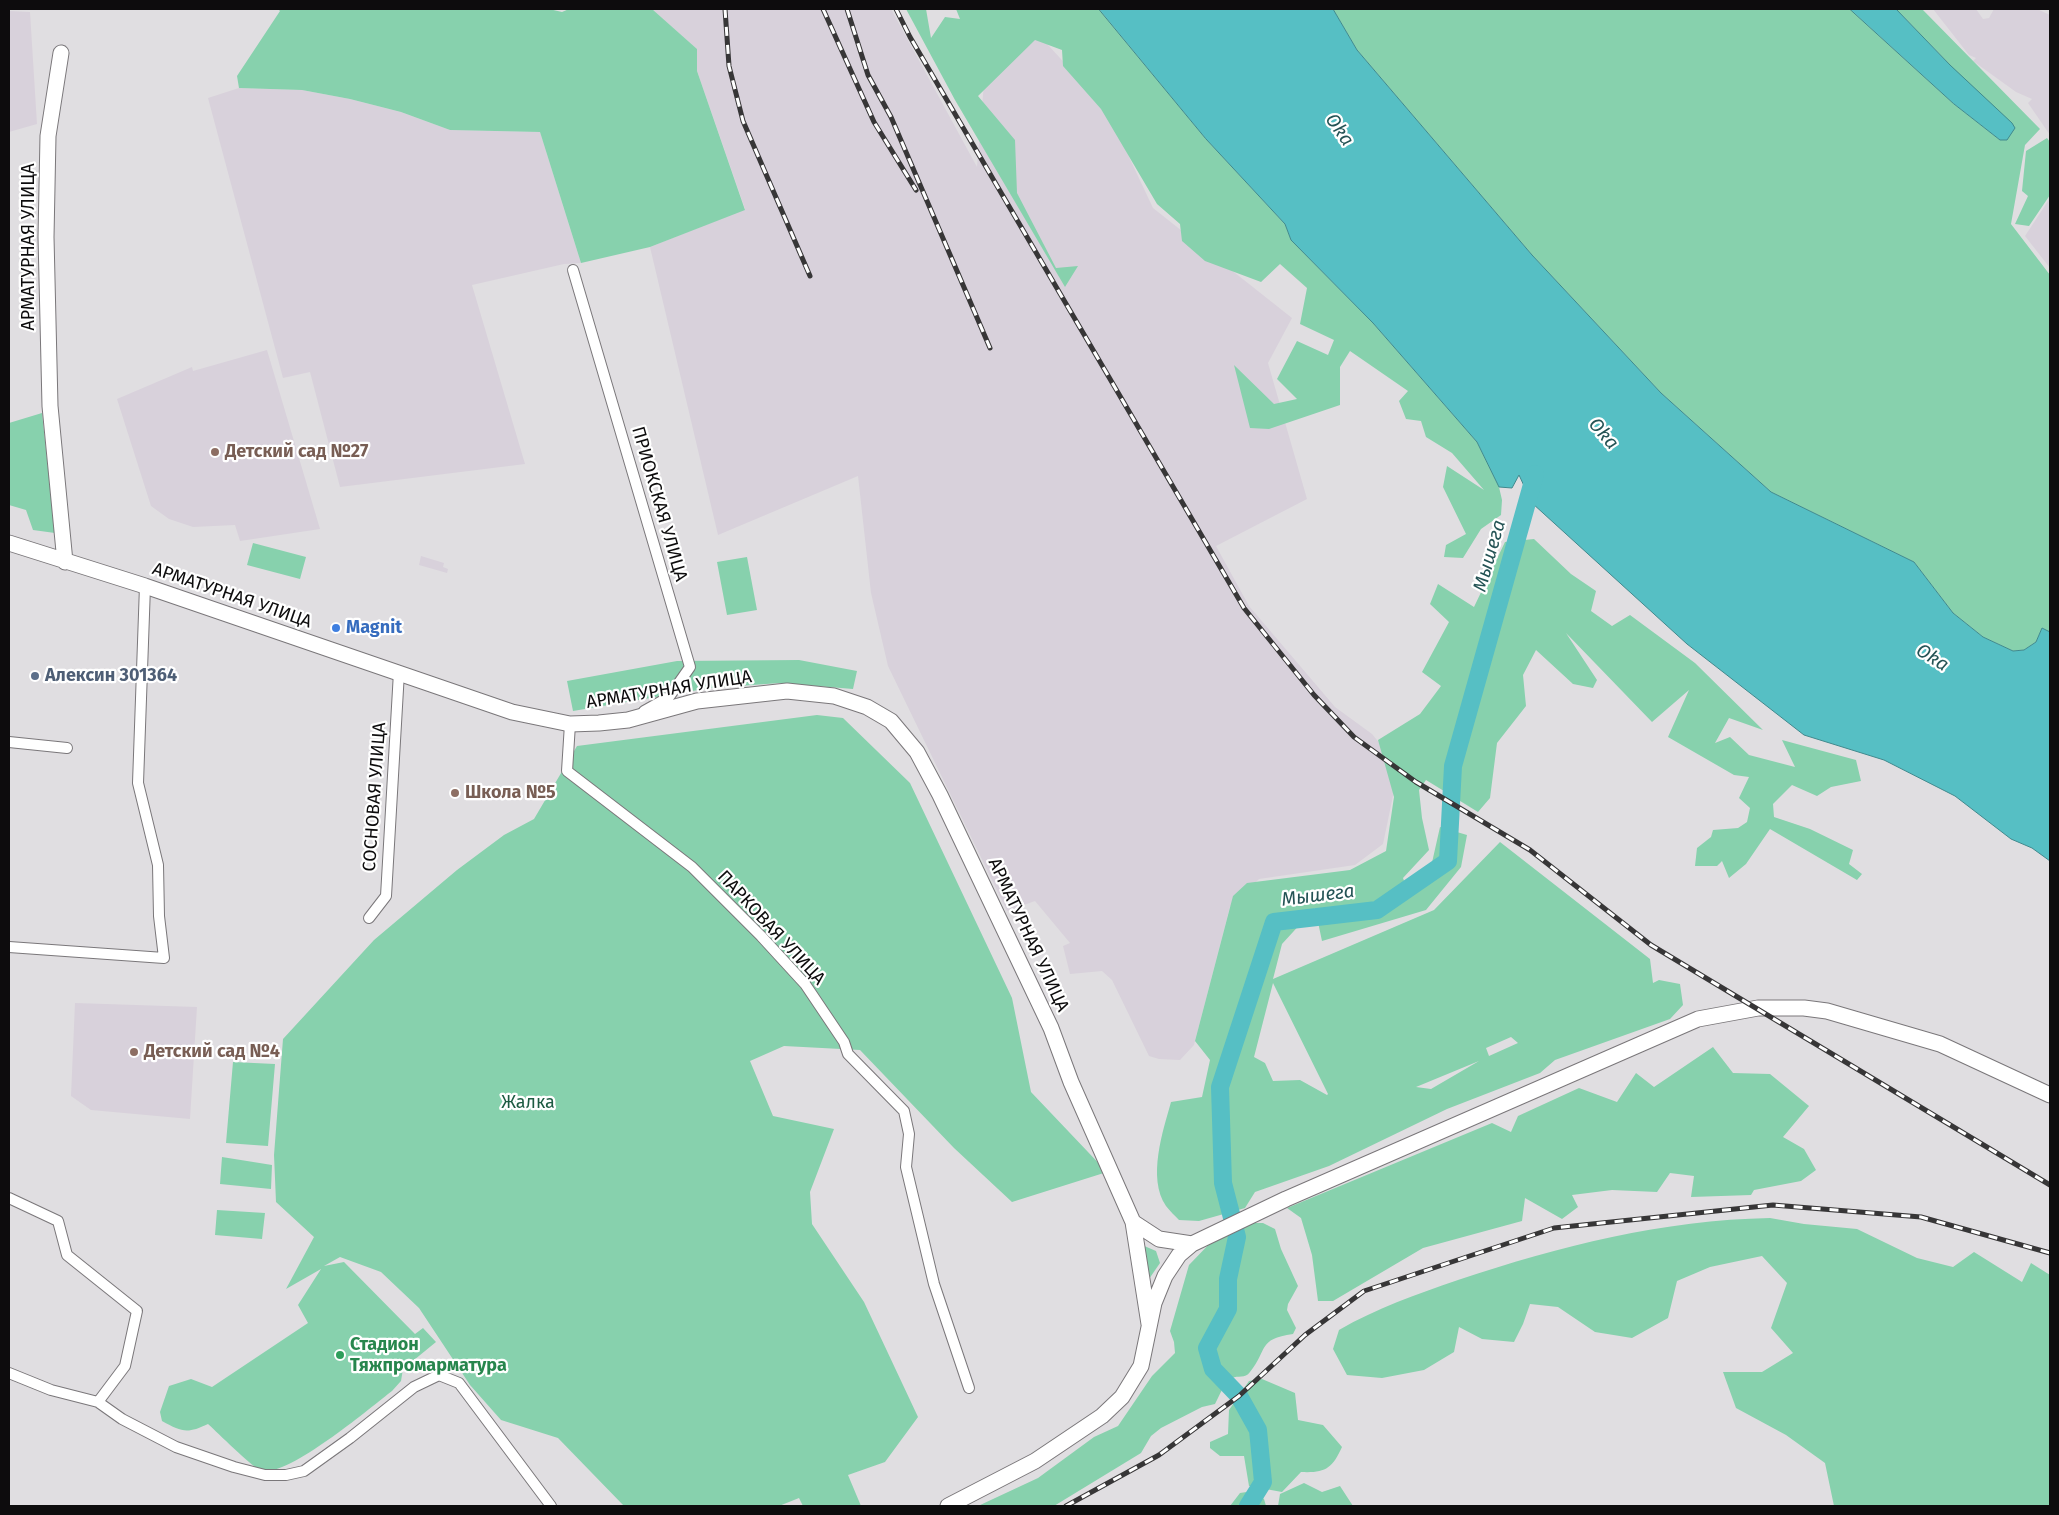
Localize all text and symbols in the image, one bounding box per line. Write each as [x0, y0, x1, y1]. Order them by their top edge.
water label: Oka [1320, 109, 1358, 151]
street label: АРМАТУРНАЯ УЛИЦА [18, 163, 40, 331]
water label: Oka [1583, 414, 1623, 454]
street label: ПРИОКСКАЯ УЛИЦА [627, 424, 691, 584]
place label: Детский сад №27 [225, 441, 368, 463]
marker: Детский сад №27 [209, 446, 221, 458]
water label: Мышега [1469, 518, 1511, 594]
street label: АРМАТУРНАЯ УЛИЦА [149, 559, 315, 633]
place label: Magnit [346, 617, 402, 639]
marker: Magnit [330, 622, 342, 634]
water label: Oka [1911, 639, 1953, 677]
place label: Алексин 301364 [45, 665, 177, 687]
street label: АРМАТУРНАЯ УЛИЦА [585, 666, 753, 714]
marker: Алексин 301364 [29, 670, 41, 682]
street label: СОСНОВАЯ УЛИЦА [359, 722, 391, 872]
place label: Школа №5 [465, 782, 556, 804]
marker: Школа №5 [449, 787, 461, 799]
street label: АРМАТУРНАЯ УЛИЦА [983, 855, 1073, 1015]
street label: ПАРКОВАЯ УЛИЦА [713, 866, 829, 990]
water label: Мышега [1280, 880, 1356, 912]
place label: Детский сад №4 [144, 1041, 280, 1063]
marker: Детский сад №4 [128, 1046, 140, 1058]
park label: Жалка [501, 1092, 555, 1114]
place label: Стадион Тяжпромарматура [350, 1334, 507, 1376]
marker: Стадион Тяжпромарматура [334, 1349, 346, 1361]

